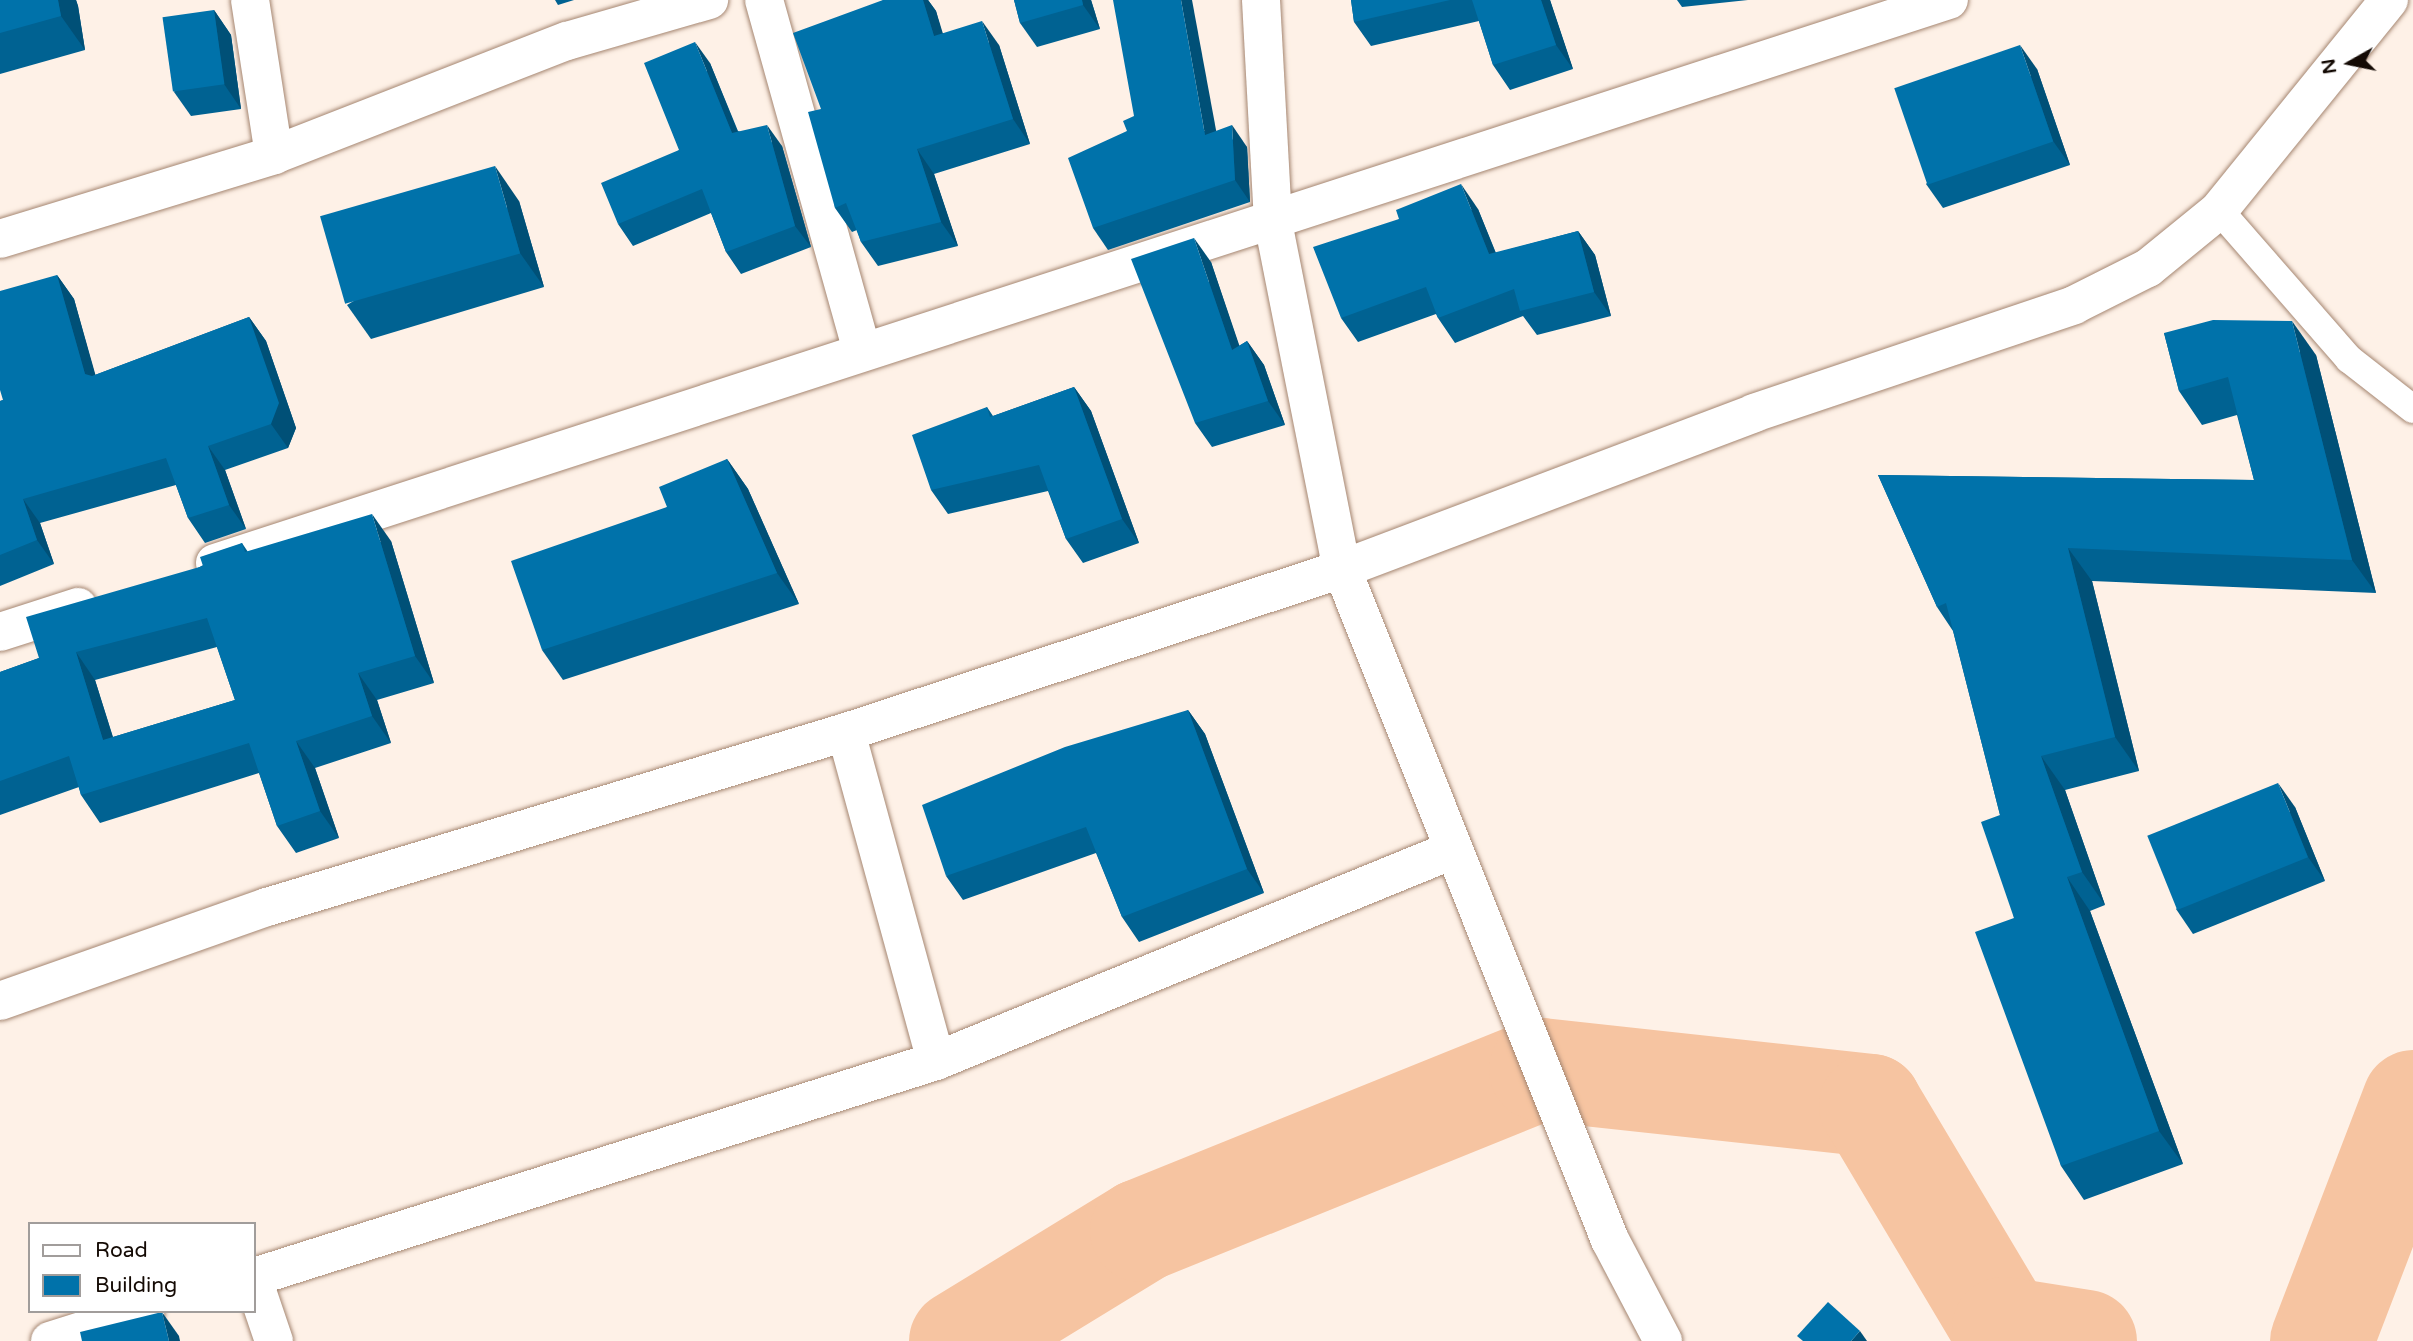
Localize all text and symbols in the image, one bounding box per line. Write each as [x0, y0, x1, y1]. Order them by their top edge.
north arrow [2315, 28, 2385, 98]
text: N [2317, 57, 2341, 76]
legend [28, 1222, 256, 1313]
text: Road [95, 1238, 148, 1263]
text: Building [95, 1273, 177, 1298]

